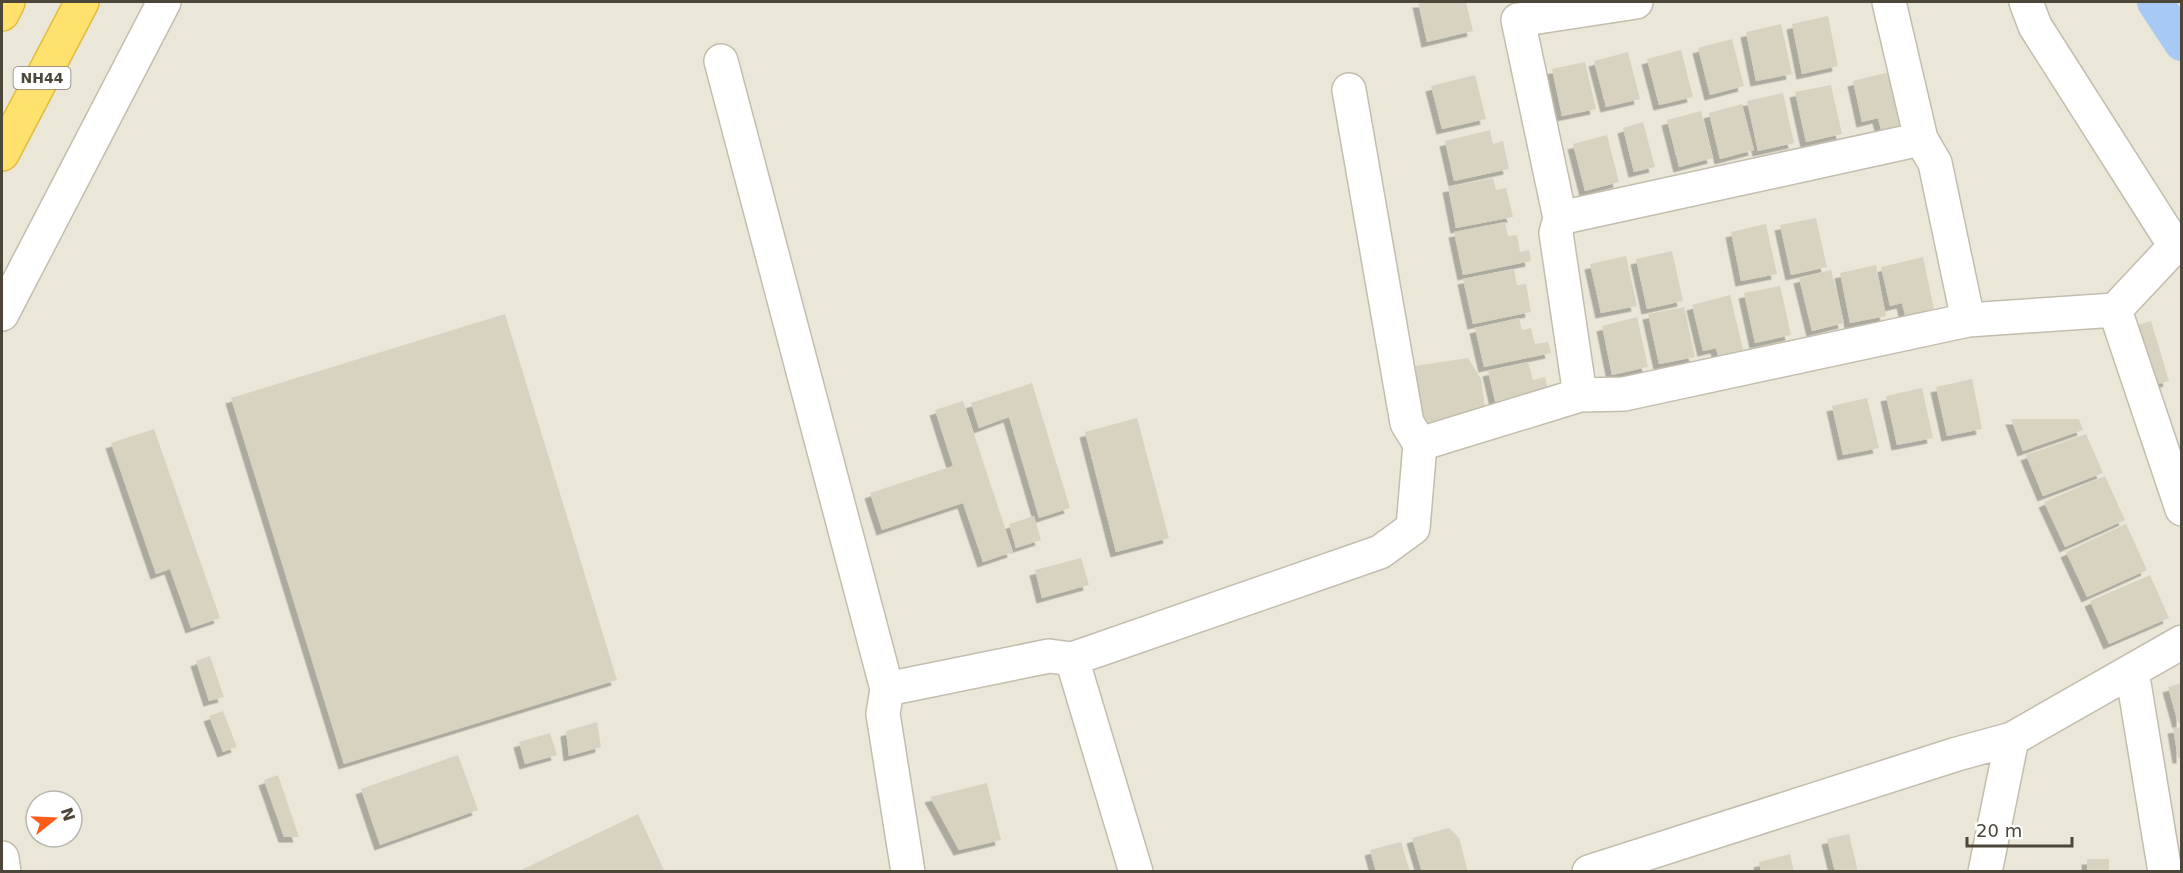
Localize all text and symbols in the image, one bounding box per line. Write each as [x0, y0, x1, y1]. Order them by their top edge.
road number: NH44 [14, 67, 70, 89]
north arrow [24, 789, 84, 849]
text: N [57, 805, 79, 824]
scale bar [1967, 810, 2072, 848]
text: 20 m [1976, 820, 2022, 841]

